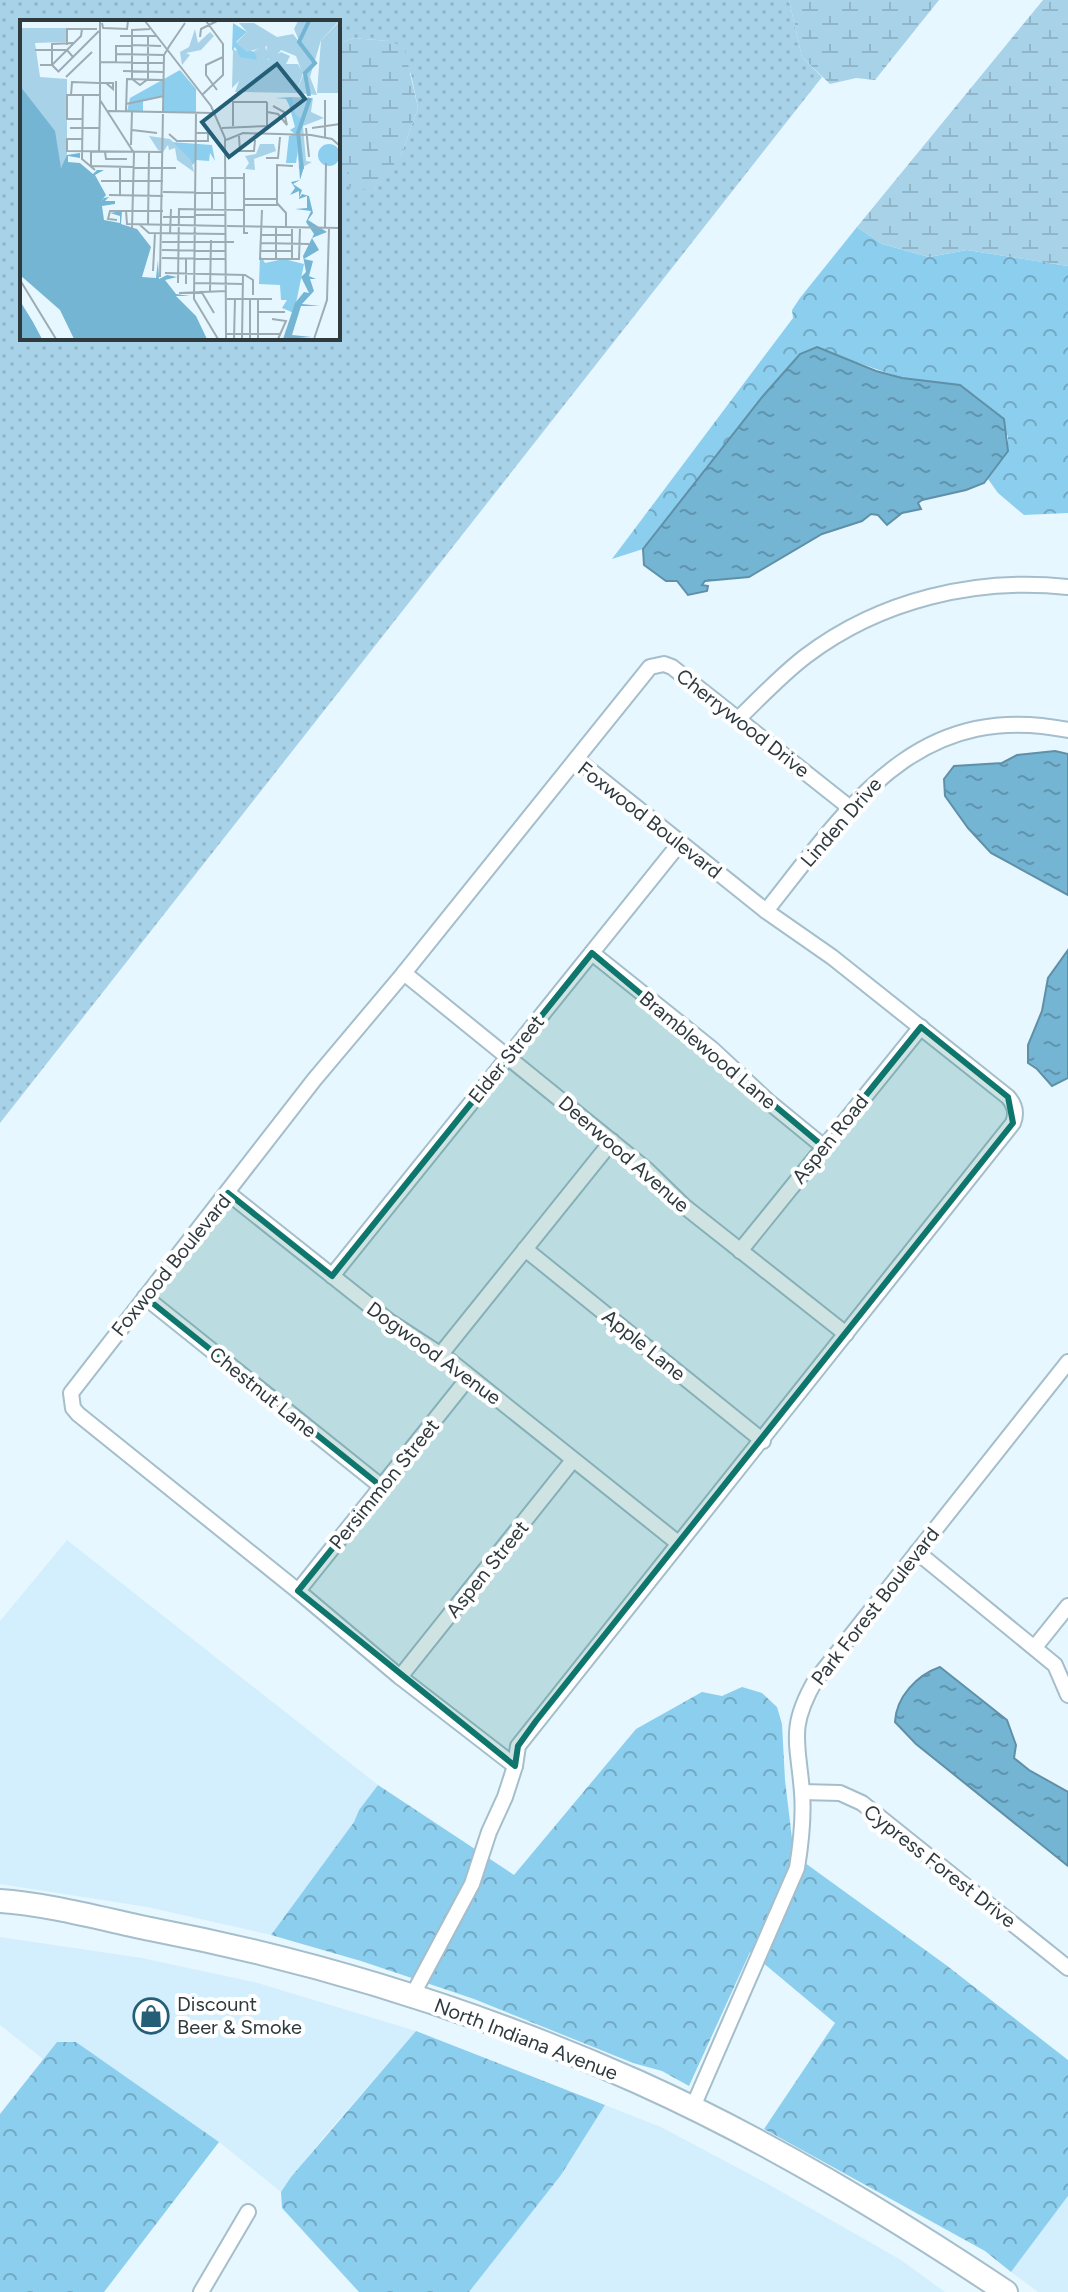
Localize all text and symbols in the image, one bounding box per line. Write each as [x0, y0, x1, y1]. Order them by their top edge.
inset map [20, 20, 340, 340]
street label: Cherrywood Drive [672, 664, 814, 782]
street label: Foxwood Boulevard [573, 756, 727, 884]
street label: Linden Drive [795, 772, 887, 872]
street label: Bramblewood Lane [635, 986, 781, 1114]
street label: Elder Street [463, 1010, 549, 1108]
street label: Aspen Road [787, 1090, 873, 1188]
street label: Deerwood Avenue [554, 1091, 694, 1217]
street label: Foxwood Boulevard [106, 1189, 236, 1341]
street label: Dogwood Avenue [362, 1296, 506, 1410]
street label: Apple Lane [598, 1304, 691, 1386]
street label: Chestnut Lane [205, 1341, 321, 1443]
street label: Persimmon Street [324, 1414, 444, 1554]
street label: Aspen Street [441, 1516, 533, 1622]
street label: Park Forest Boulevard [806, 1522, 944, 1690]
street label: Cypress Forest Drive [859, 1799, 1021, 1933]
place label: Discount Beer & Smoke [177, 1992, 302, 2039]
street label: North Indiana Avenue [431, 1993, 621, 2085]
shop icon: Discount Beer & Smoke [132, 1997, 170, 2035]

